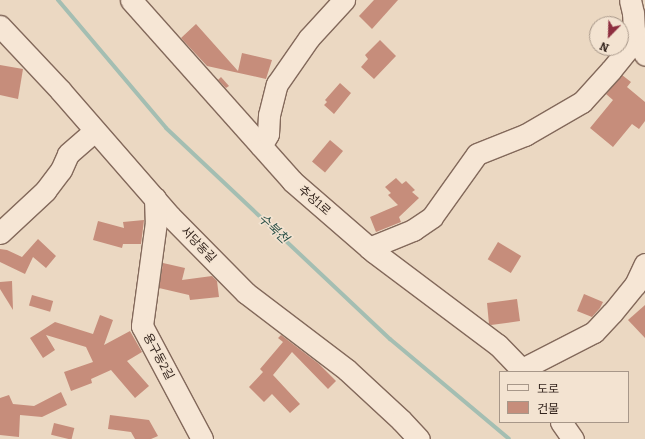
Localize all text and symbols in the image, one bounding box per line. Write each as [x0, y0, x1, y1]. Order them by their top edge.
north arrow [589, 16, 629, 56]
text: N [598, 39, 611, 54]
street label: 추성1로 [295, 183, 333, 219]
water label: 수북천 [255, 211, 291, 247]
street label: 서당동길 [177, 224, 219, 266]
street label: 용구동2길 [140, 331, 176, 383]
legend [499, 371, 629, 423]
text: 도로 [537, 382, 559, 396]
text: 건물 [537, 402, 559, 416]

